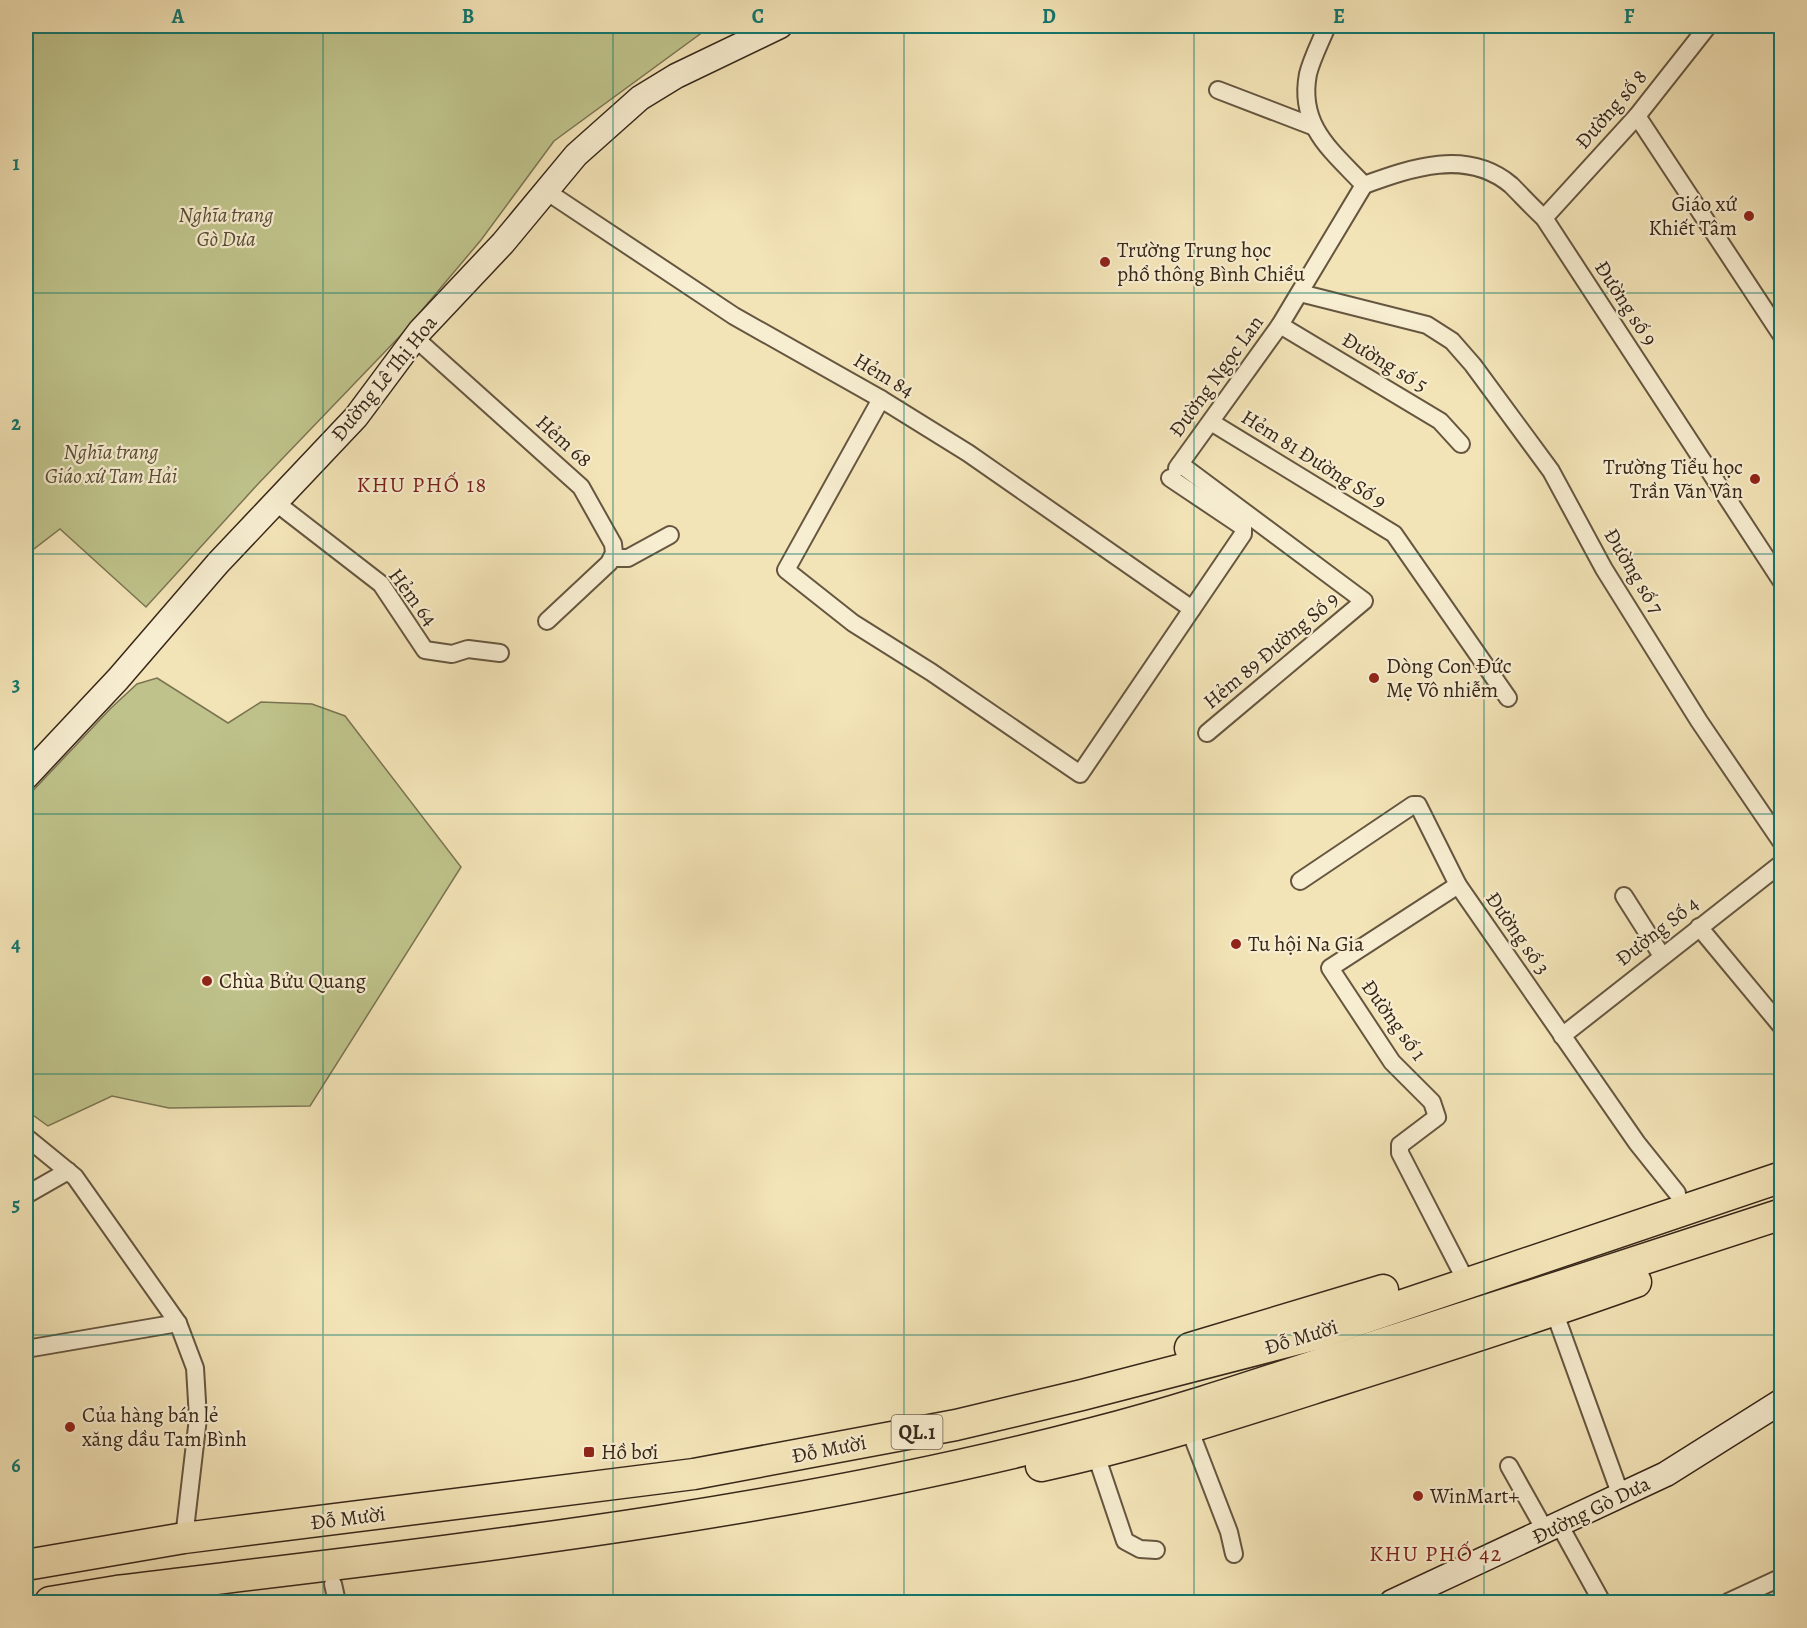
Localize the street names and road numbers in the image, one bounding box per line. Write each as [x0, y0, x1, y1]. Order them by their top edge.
street label: Đường số 8 [1569, 63, 1653, 155]
street label: Đường số 9 [1588, 255, 1664, 351]
street label: Đường Lê Thị Hoa [325, 309, 444, 447]
street label: Đường Ngọc Lan [1162, 309, 1270, 443]
street label: Đường số 5 [1337, 325, 1433, 399]
street label: Hẻm 84 [848, 346, 920, 404]
street label: Hẻm 81 Đường Số 9 [1236, 403, 1392, 515]
street label: Hẻm 68 [530, 408, 598, 474]
street label: Đường số 7 [1597, 523, 1671, 619]
street label: Hẻm 64 [382, 562, 444, 632]
street label: Hẻm 89 Đường Số 9 [1197, 585, 1345, 715]
street label: Đường số 3 [1479, 886, 1557, 980]
street label: Đường Số 4 [1610, 890, 1704, 972]
street label: Đường số 1 [1355, 974, 1433, 1066]
street label: Đỗ Mười [1261, 1313, 1341, 1361]
road number: QL.1 [892, 1415, 942, 1449]
street label: Đỗ Mười [789, 1428, 869, 1470]
street label: Đường Gò Dưa [1527, 1469, 1655, 1551]
street label: Đỗ Mười [309, 1500, 387, 1536]

